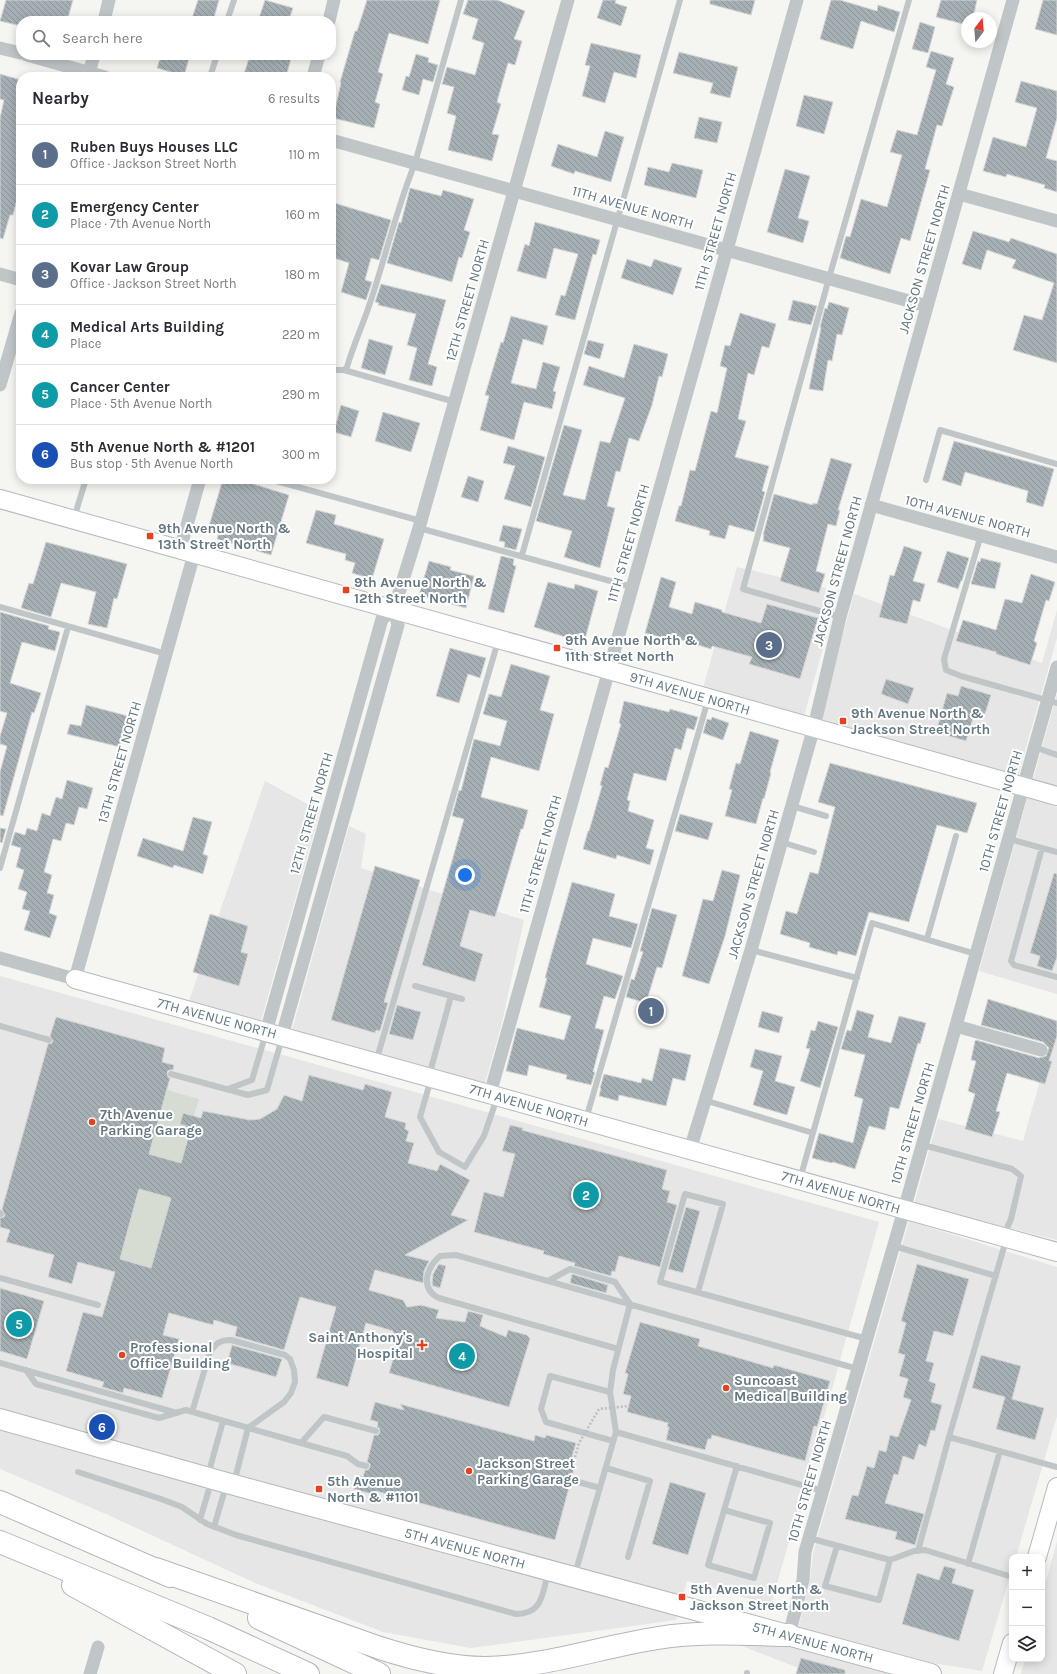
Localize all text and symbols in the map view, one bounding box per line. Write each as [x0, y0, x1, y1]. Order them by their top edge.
north arrow [961, 12, 997, 48]
search box [16, 16, 336, 60]
icon: search [30, 27, 52, 49]
text: Search here [62, 29, 143, 47]
text: Nearby [32, 88, 89, 108]
text: 6 results [268, 91, 320, 106]
text: Ruben Buys Houses LLC [70, 138, 238, 156]
text: 1 [43, 147, 47, 162]
text: 110 m [288, 147, 320, 162]
text: Office · Jackson Street North [70, 156, 237, 171]
street label: 11TH STREET NORTH [690, 170, 741, 292]
street label: 11TH AVENUE NORTH [570, 182, 696, 233]
street label: JACKSON STREET NORTH [895, 182, 954, 336]
text: Emergency Center [70, 198, 199, 216]
text: 2 [41, 207, 49, 222]
text: 160 m [285, 207, 320, 222]
text: Place · 7th Avenue North [70, 216, 211, 231]
street label: 12TH STREET NORTH [442, 237, 493, 363]
text: Kovar Law Group [70, 258, 189, 276]
text: 3 [41, 267, 49, 282]
text: 180 m [285, 267, 320, 282]
text: Office · Jackson Street North [70, 276, 237, 291]
text: Medical Arts Building [70, 318, 224, 336]
text: 4 [41, 327, 49, 342]
text: 220 m [282, 327, 320, 342]
text: Place [70, 336, 101, 351]
text: Cancer Center [70, 378, 170, 396]
text: 5 [41, 387, 49, 402]
text: 290 m [282, 387, 320, 402]
text: Place · 5th Avenue North [70, 396, 212, 411]
text: 5th Avenue North & #1201 [70, 438, 255, 456]
text: 6 [41, 447, 49, 462]
text: 300 m [282, 447, 320, 462]
text: Bus stop · 5th Avenue North [70, 456, 233, 471]
street label: 11TH STREET NORTH [603, 482, 654, 604]
street label: 10TH AVENUE NORTH [903, 492, 1033, 541]
street label: JACKSON STREET NORTH [809, 494, 866, 648]
place label: 9th Avenue North & 13th Street North [158, 520, 291, 553]
marker: 9th Avenue North & 13th Street North [145, 531, 155, 541]
place label: 9th Avenue North & 12th Street North [354, 574, 487, 607]
marker: 9th Avenue North & 12th Street North [341, 585, 351, 595]
pin: 3 [756, 630, 782, 660]
place label: 9th Avenue North & 11th Street North [565, 632, 698, 665]
marker: 9th Avenue North & 11th Street North [552, 643, 562, 653]
street label: 9TH AVENUE NORTH [628, 668, 752, 719]
street label: 13TH STREET NORTH [94, 699, 145, 825]
place label: 9th Avenue North & Jackson Street North [851, 705, 990, 738]
marker: 9th Avenue North & Jackson Street North [838, 716, 848, 726]
street label: 10TH STREET NORTH [975, 748, 1026, 874]
street label: 12TH STREET NORTH [286, 750, 337, 876]
street label: 11TH STREET NORTH [515, 793, 566, 915]
street label: JACKSON STREET NORTH [724, 807, 783, 961]
your location [455, 865, 475, 885]
street label: 7TH AVENUE NORTH [155, 994, 279, 1043]
pin: 1 [638, 996, 664, 1026]
street label: 10TH STREET NORTH [887, 1060, 938, 1186]
street label: 7TH AVENUE NORTH [467, 1080, 590, 1131]
place label: 7th Avenue Parking Garage [100, 1106, 202, 1139]
marker: 7th Avenue Parking Garage [87, 1117, 97, 1127]
street label: 7TH AVENUE NORTH [779, 1167, 902, 1218]
pin: 2 [573, 1180, 599, 1210]
pin: 5 [6, 1309, 32, 1339]
place label: Saint Anthony's Hospital [308, 1329, 413, 1362]
place label: Professional Office Building [130, 1339, 230, 1372]
marker: Saint Anthony's Hospital [416, 1339, 428, 1351]
pin: 4 [449, 1341, 475, 1371]
marker: Professional Office Building [117, 1350, 127, 1360]
place label: Suncoast Medical Building [734, 1372, 847, 1405]
marker: Suncoast Medical Building [721, 1383, 731, 1393]
pin: 6 [89, 1412, 115, 1442]
street label: 10TH STREET NORTH [784, 1418, 835, 1544]
place label: Jackson Street Parking Garage [477, 1455, 579, 1488]
marker: Jackson Street Parking Garage [464, 1466, 474, 1476]
place label: 5th Avenue North & #1101 [327, 1473, 419, 1506]
marker: 5th Avenue North & #1101 [314, 1484, 324, 1494]
street label: 5TH AVENUE NORTH [403, 1524, 527, 1573]
map controls [1009, 1554, 1045, 1662]
button: + [1009, 1554, 1045, 1590]
place label: 5th Avenue North & Jackson Street North [690, 1581, 829, 1614]
button: − [1009, 1590, 1045, 1626]
marker: 5th Avenue North & Jackson Street North [677, 1592, 687, 1602]
street label: 5TH AVENUE NORTH [751, 1618, 875, 1667]
button: layers [1009, 1626, 1045, 1662]

